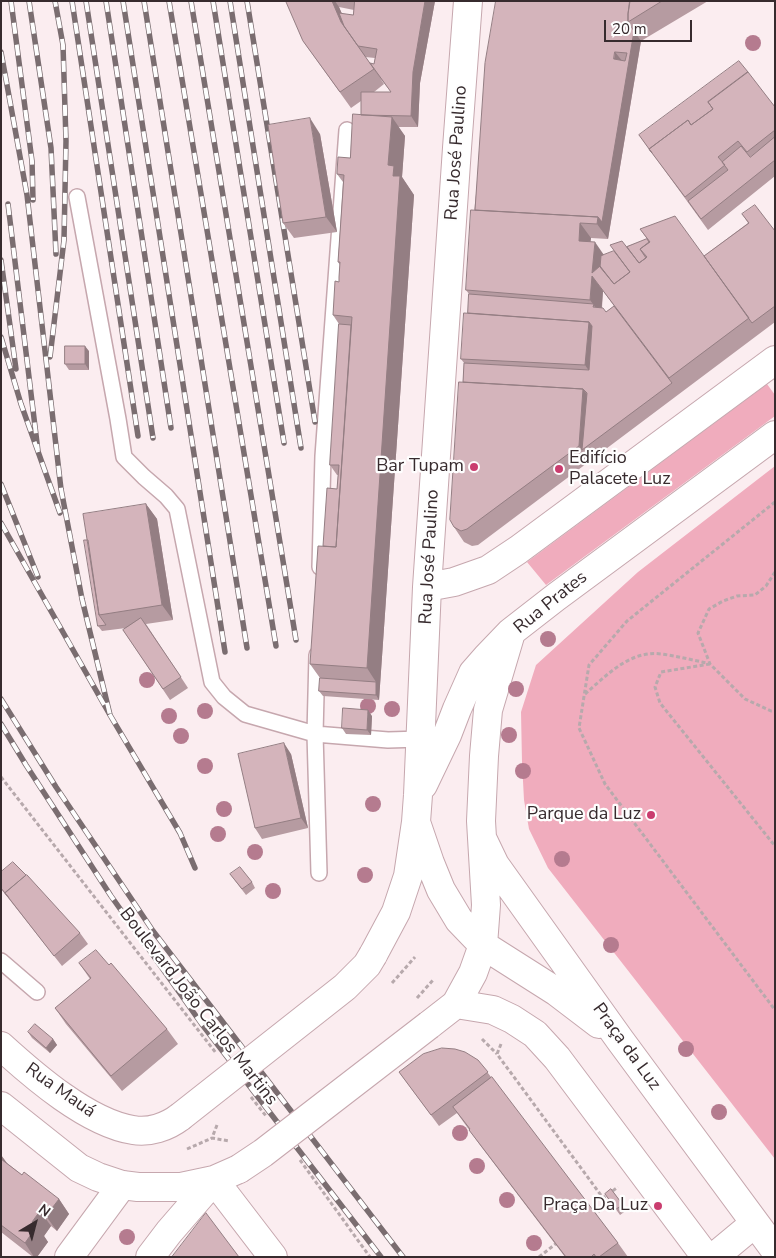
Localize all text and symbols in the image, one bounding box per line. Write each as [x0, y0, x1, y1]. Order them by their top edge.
scale bar [606, 10, 694, 42]
text: 20 m [612, 19, 647, 39]
street label: Rua José Paulino [442, 85, 472, 221]
place label: Edifício Palacete Luz [569, 448, 671, 490]
place label: Bar Tupam [376, 456, 464, 478]
marker: Bar Tupam [468, 461, 480, 473]
marker: Edifício Palacete Luz [553, 463, 565, 475]
street label: Rua José Paulino [416, 489, 444, 625]
street label: Rua Prates [510, 567, 592, 639]
place label: Parque da Luz [527, 804, 641, 826]
marker: Parque da Luz [645, 809, 657, 821]
street label: Boulevard João Carlos Martins [114, 904, 282, 1110]
street label: Praça da Luz [587, 999, 665, 1095]
street label: Rua Mauá [21, 1059, 99, 1123]
place label: Praça Da Luz [543, 1195, 648, 1217]
north arrow [10, 1198, 60, 1248]
text: N [34, 1200, 54, 1221]
marker: Praça Da Luz [652, 1200, 664, 1212]

